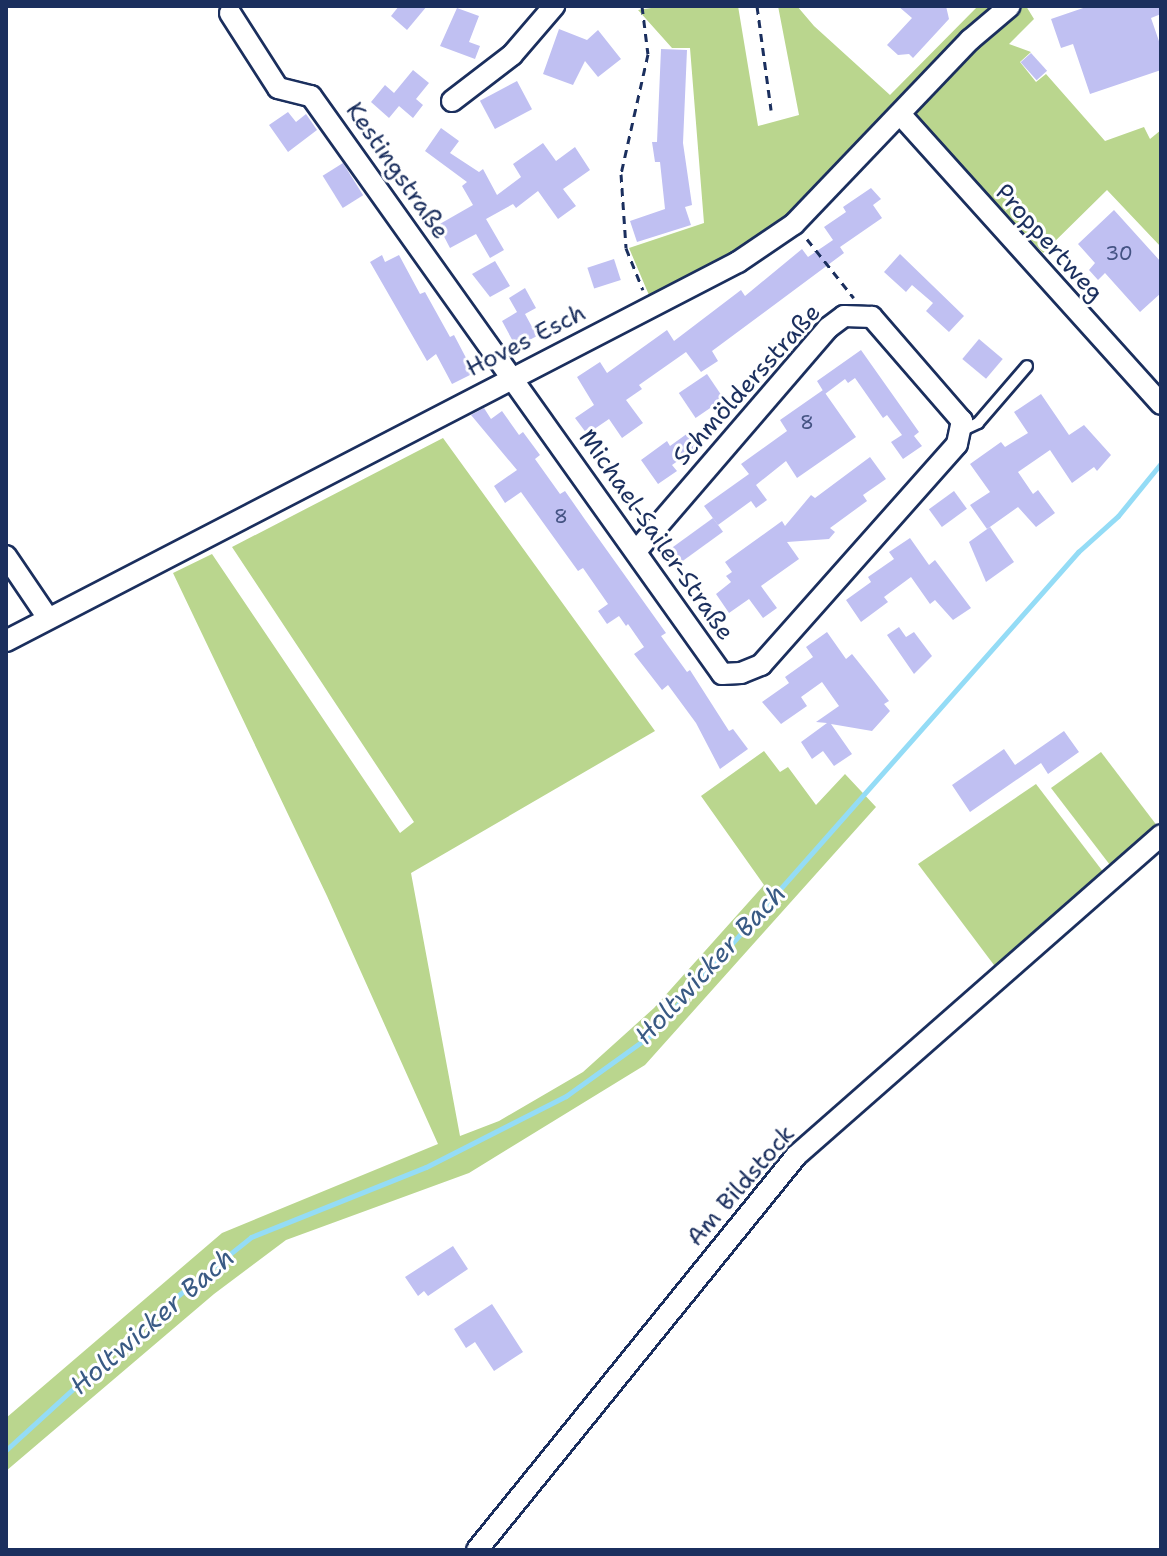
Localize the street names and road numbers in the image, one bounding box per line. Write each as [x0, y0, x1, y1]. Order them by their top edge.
street label: Kestingstraße [339, 97, 455, 245]
street label: Proppertweg [989, 178, 1109, 308]
street label: Hoves Esch [461, 299, 591, 383]
street label: Schmöldersstraße [667, 299, 827, 471]
street label: Michael-Sailer-Straße [572, 424, 740, 646]
street label: Am Bildstock [681, 1120, 801, 1252]

